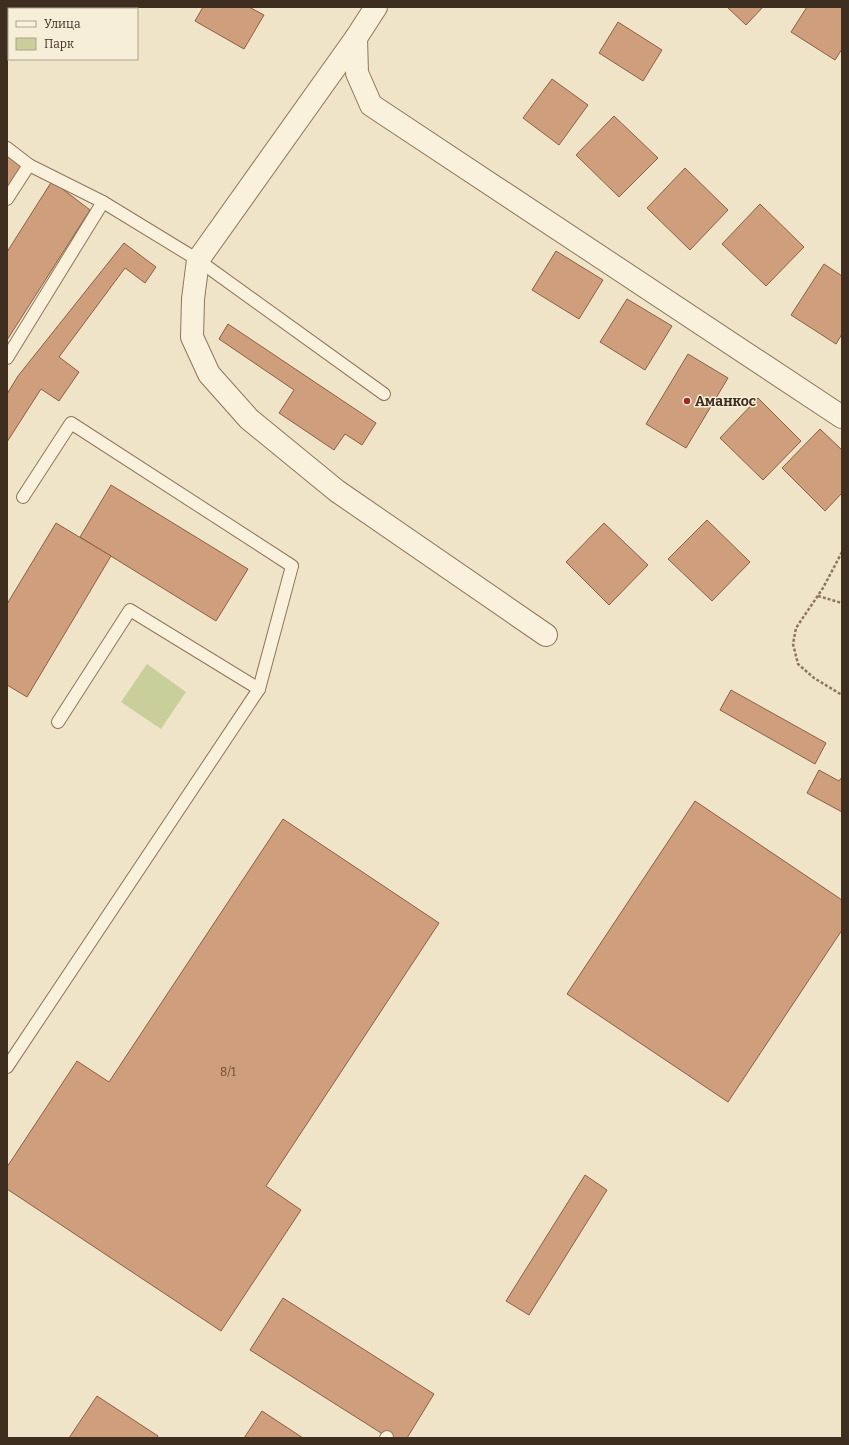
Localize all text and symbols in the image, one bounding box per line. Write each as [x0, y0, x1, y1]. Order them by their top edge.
legend [8, 8, 138, 60]
text: Улица [44, 17, 81, 31]
text: Парк [44, 37, 74, 51]
place label: Аманкос [695, 393, 756, 410]
marker: Аманкос [682, 396, 692, 406]
house number: 8/1 [220, 1065, 236, 1079]

